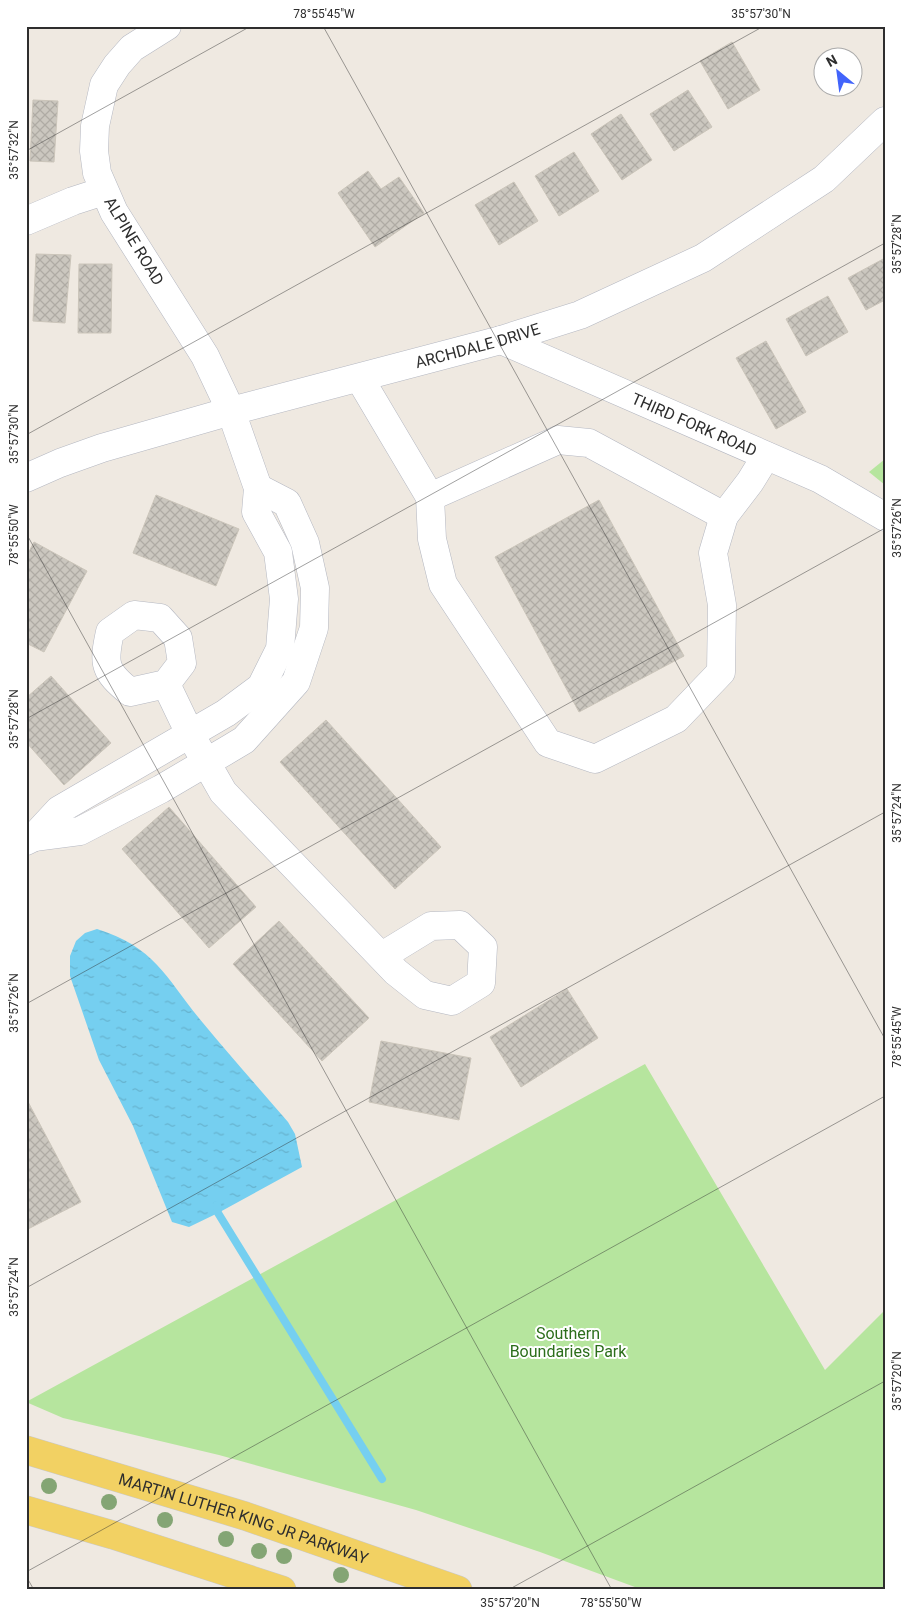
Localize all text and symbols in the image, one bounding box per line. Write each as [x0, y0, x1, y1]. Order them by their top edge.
text: 78°55'45"W [293, 7, 355, 21]
text: 35°57'30"N [731, 7, 791, 21]
north arrow [814, 48, 864, 98]
text: N [823, 51, 840, 70]
text: 35°57'32"N [7, 120, 21, 180]
street label: ALPINE ROAD [100, 193, 168, 289]
text: 35°57'28"N [890, 214, 904, 274]
street label: ARCHDALE DRIVE [413, 319, 542, 372]
street label: THIRD FORK ROAD [629, 389, 760, 460]
text: 35°57'30"N [7, 404, 21, 464]
text: 35°57'26"N [890, 498, 904, 558]
text: 78°55'50"W [7, 504, 21, 566]
text: 35°57'28"N [7, 689, 21, 749]
text: 35°57'24"N [890, 783, 904, 843]
text: 35°57'26"N [7, 973, 21, 1033]
text: 78°55'45"W [890, 1006, 904, 1068]
text: 35°57'24"N [7, 1257, 21, 1317]
park label: Southern Boundaries Park [510, 1324, 627, 1361]
text: 35°57'20"N [890, 1351, 904, 1411]
street label: MARTIN LUTHER KING JR PARKWAY [116, 1469, 371, 1568]
text: 35°57'20"N [480, 1596, 540, 1610]
text: 78°55'50"W [580, 1596, 642, 1610]

